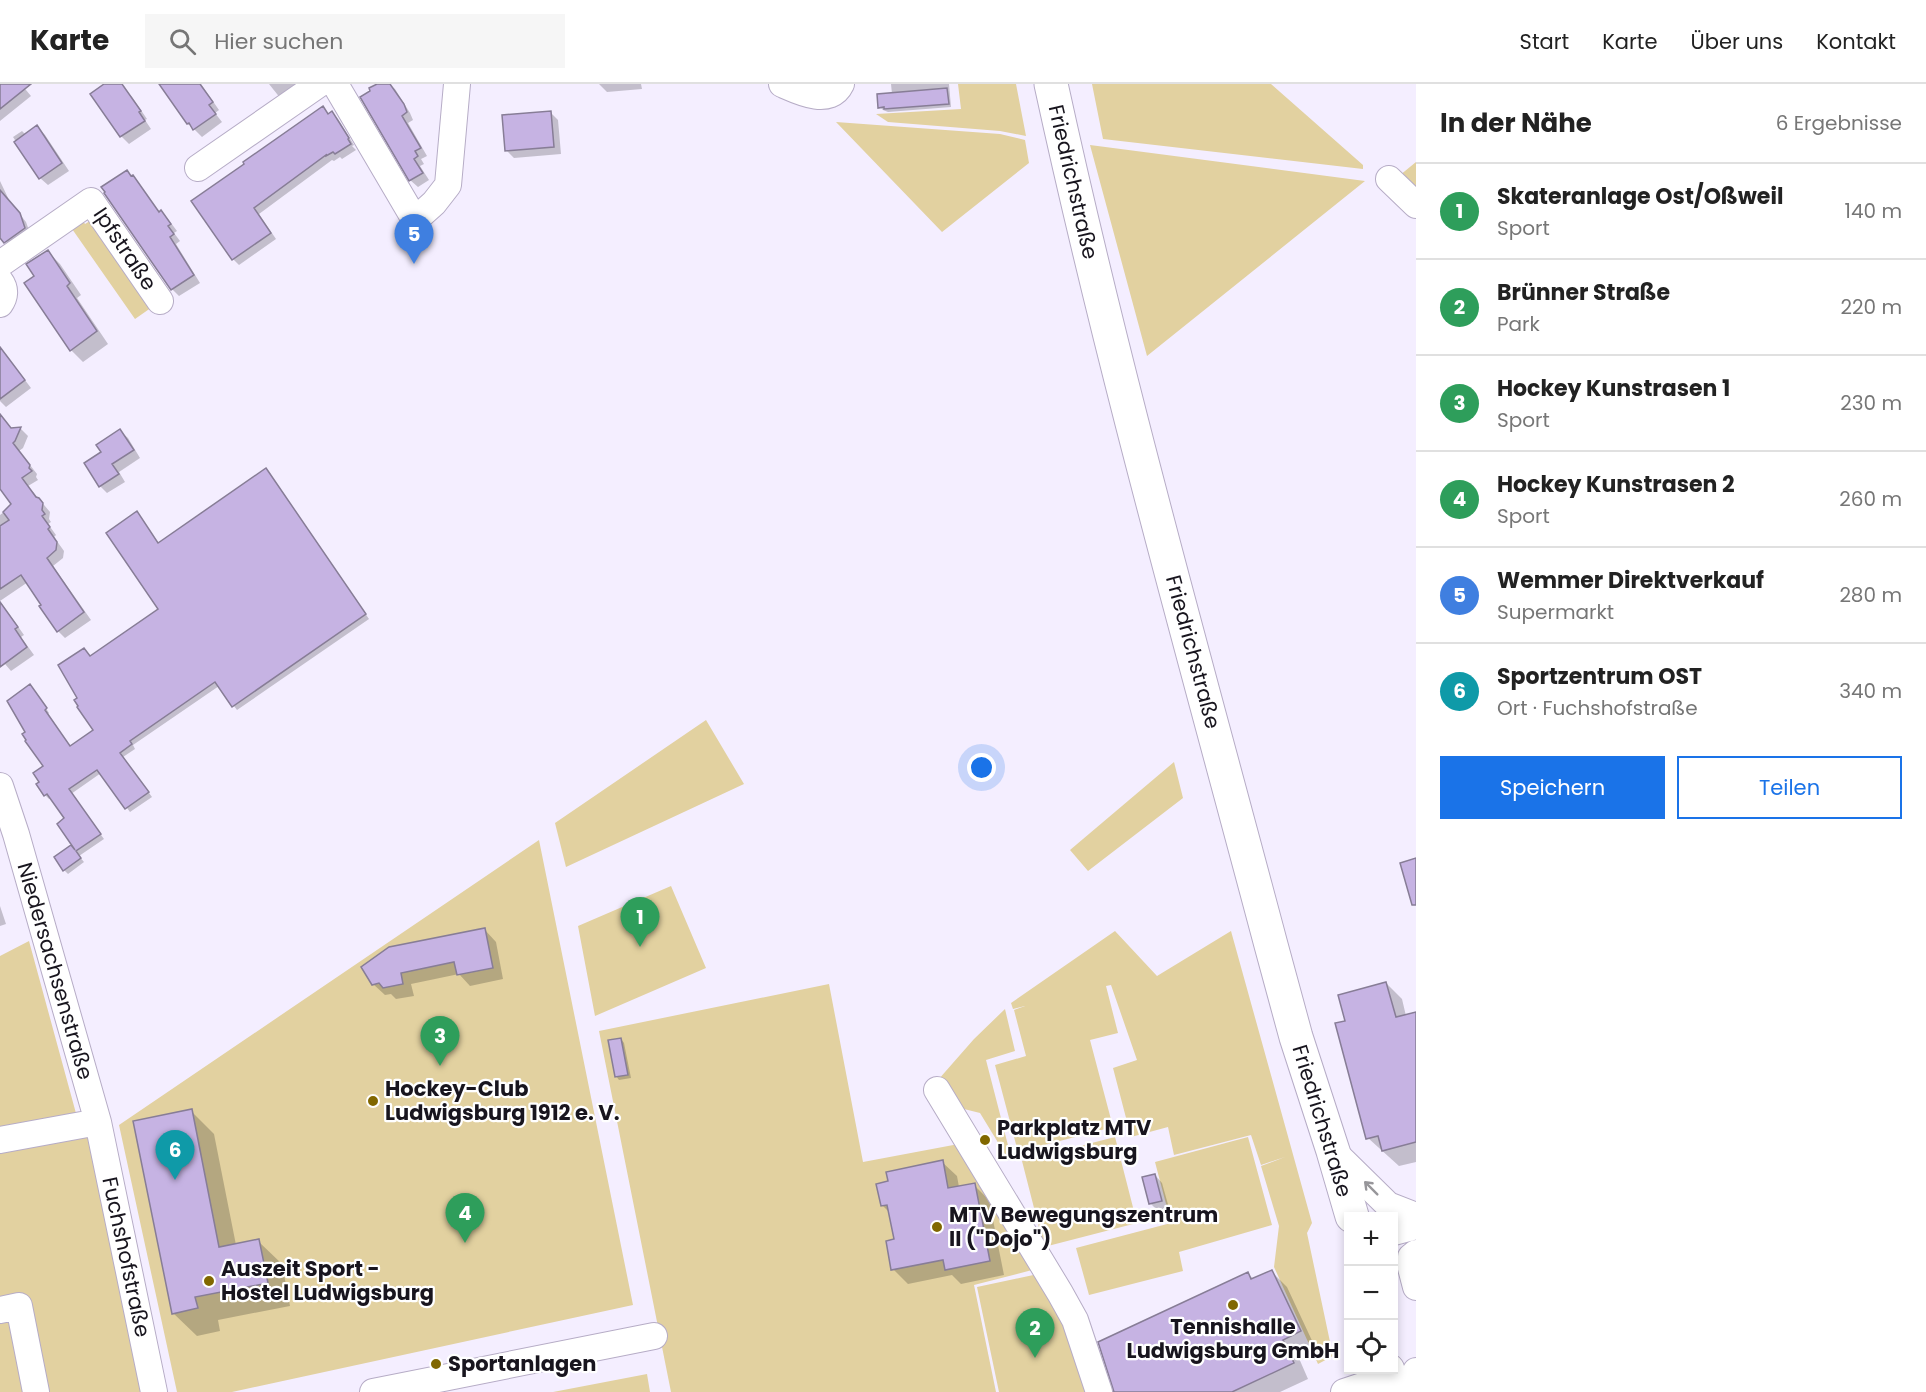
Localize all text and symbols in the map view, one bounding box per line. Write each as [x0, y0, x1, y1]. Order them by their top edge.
search box [145, 14, 565, 68]
text: Karte [30, 21, 109, 60]
icon: search [166, 25, 199, 58]
text: Hier suchen [214, 26, 343, 57]
text: Start [1520, 27, 1569, 56]
text: Karte [1602, 27, 1658, 56]
text: Über uns [1691, 27, 1783, 56]
text: Kontakt [1816, 27, 1896, 56]
street label: Friedrichstraße [1042, 102, 1105, 262]
text: In der Nähe [1440, 105, 1592, 141]
text: 6 Ergebnisse [1776, 109, 1902, 137]
text: Skateranlage Ost/Oßweil [1497, 181, 1783, 212]
text: 1 [1456, 197, 1463, 225]
text: 140 m [1845, 197, 1902, 225]
street label: Ipfstraße [87, 202, 164, 296]
pin: 5 [394, 214, 434, 264]
text: Sport [1497, 214, 1550, 242]
text: Brünner Straße [1497, 277, 1670, 308]
text: 2 [1454, 293, 1465, 321]
text: 220 m [1841, 293, 1902, 321]
text: Park [1497, 310, 1540, 338]
text: Hockey Kunstrasen 1 [1497, 373, 1730, 404]
text: 3 [1453, 389, 1466, 417]
text: 230 m [1840, 389, 1902, 417]
text: Sport [1497, 406, 1550, 434]
text: Hockey Kunstrasen 2 [1497, 469, 1735, 500]
text: 4 [1453, 485, 1466, 513]
text: 260 m [1839, 485, 1902, 513]
text: Sport [1497, 502, 1550, 530]
text: Wemmer Direktverkauf [1497, 565, 1764, 596]
street label: Friedrichstraße [1159, 572, 1228, 732]
text: 5 [1453, 581, 1466, 609]
text: 280 m [1839, 581, 1902, 609]
text: Supermarkt [1497, 598, 1614, 626]
text: Sportzentrum OST [1497, 661, 1702, 692]
text: 6 [1453, 677, 1466, 705]
text: 340 m [1839, 677, 1902, 705]
text: Ort · Fuchshofstraße [1497, 694, 1698, 722]
your location [967, 753, 996, 782]
button: Speichern [1440, 756, 1665, 819]
button: Teilen [1677, 756, 1902, 819]
street label: Niedersachsenstraße [11, 859, 100, 1083]
pin: 1 [620, 898, 660, 947]
pin: 3 [420, 1016, 460, 1066]
street label: Friedrichstraße [1286, 1041, 1359, 1201]
place label: Hockey-Club Ludwigsburg 1912 e. V. [385, 1074, 620, 1127]
marker: Hockey-Club Ludwigsburg 1912 e. V. [366, 1094, 380, 1108]
place label: Parkplatz MTV Ludwigsburg [997, 1113, 1152, 1166]
pin: 6 [156, 1130, 195, 1180]
marker: Parkplatz MTV Ludwigsburg [978, 1133, 992, 1147]
street label: Fuchshofstraße [95, 1174, 158, 1340]
one-way arrow [1364, 1181, 1379, 1196]
pin: 4 [446, 1194, 484, 1243]
place label: MTV Bewegungszentrum II ("Dojo") [949, 1200, 1218, 1253]
map controls [1344, 1212, 1398, 1374]
button: + [1344, 1212, 1398, 1266]
marker: MTV Bewegungszentrum II ("Dojo") [930, 1220, 944, 1234]
place label: Auszeit Sport - Hostel Ludwigsburg [221, 1254, 434, 1307]
button: − [1344, 1266, 1398, 1320]
marker: Auszeit Sport - Hostel Ludwigsburg [202, 1274, 216, 1288]
marker: Tennishalle Ludwigsburg GmbH [1226, 1298, 1240, 1312]
pin: 2 [1016, 1308, 1054, 1358]
place label: Tennishalle Ludwigsburg GmbH [1127, 1312, 1339, 1365]
button: locate [1344, 1320, 1398, 1374]
place label: Sportanlagen [448, 1349, 596, 1378]
marker: Sportanlagen [429, 1357, 443, 1371]

